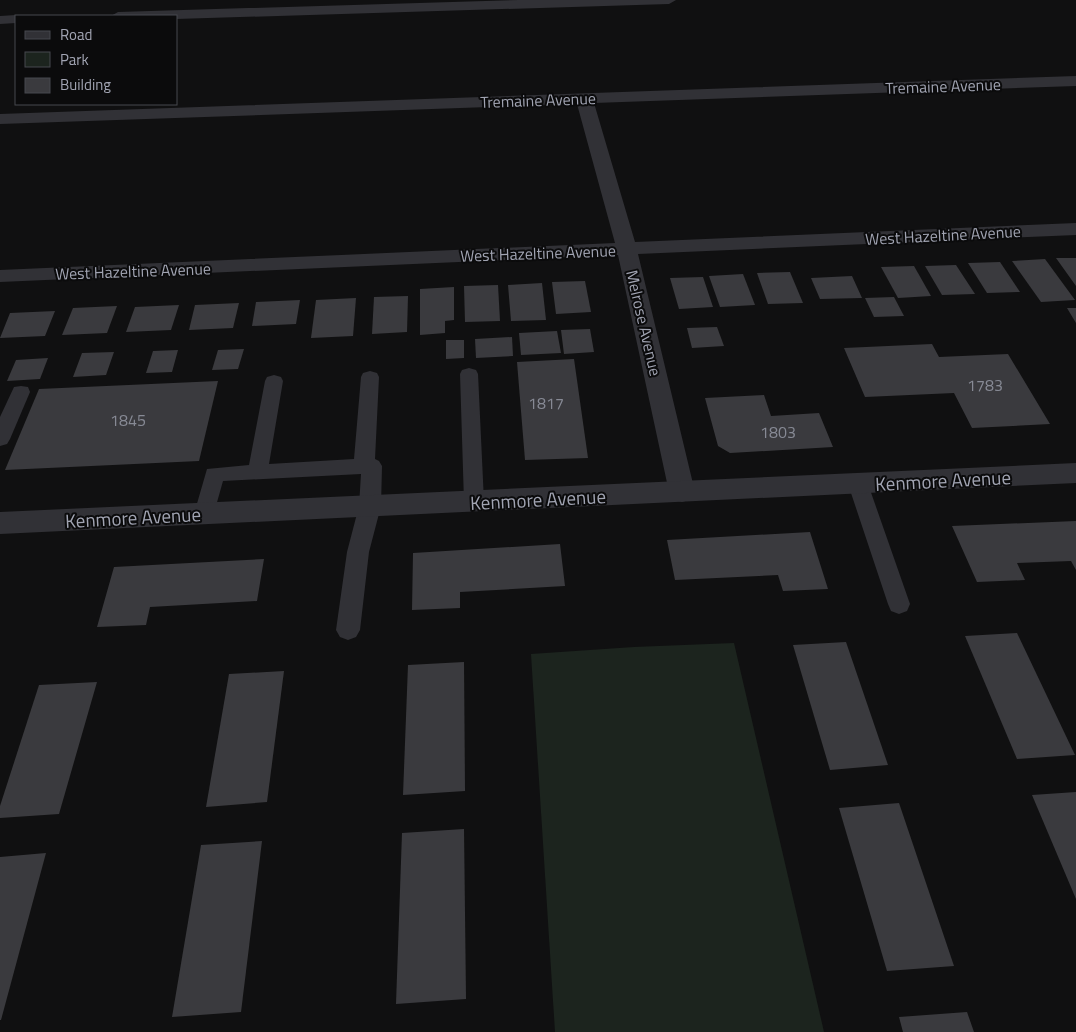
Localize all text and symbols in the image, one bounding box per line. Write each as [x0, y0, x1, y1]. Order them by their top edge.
legend [15, 15, 178, 105]
text: Road [60, 23, 92, 46]
text: Park [60, 48, 89, 71]
street label: Tremaine Avenue [885, 72, 1001, 100]
text: Building [60, 73, 111, 96]
street label: Tremaine Avenue [480, 86, 596, 114]
street label: West Hazeltine Avenue [865, 219, 1021, 251]
street label: West Hazeltine Avenue [460, 238, 616, 268]
street label: West Hazeltine Avenue [55, 256, 211, 286]
street label: Melrose Avenue [620, 268, 668, 378]
house number: 1783 [967, 373, 1003, 397]
house number: 1817 [528, 391, 564, 415]
house number: 1845 [110, 408, 146, 432]
house number: 1803 [760, 420, 796, 444]
street label: Kenmore Avenue [874, 462, 1012, 498]
street label: Kenmore Avenue [469, 481, 607, 517]
street label: Kenmore Avenue [64, 499, 202, 535]

